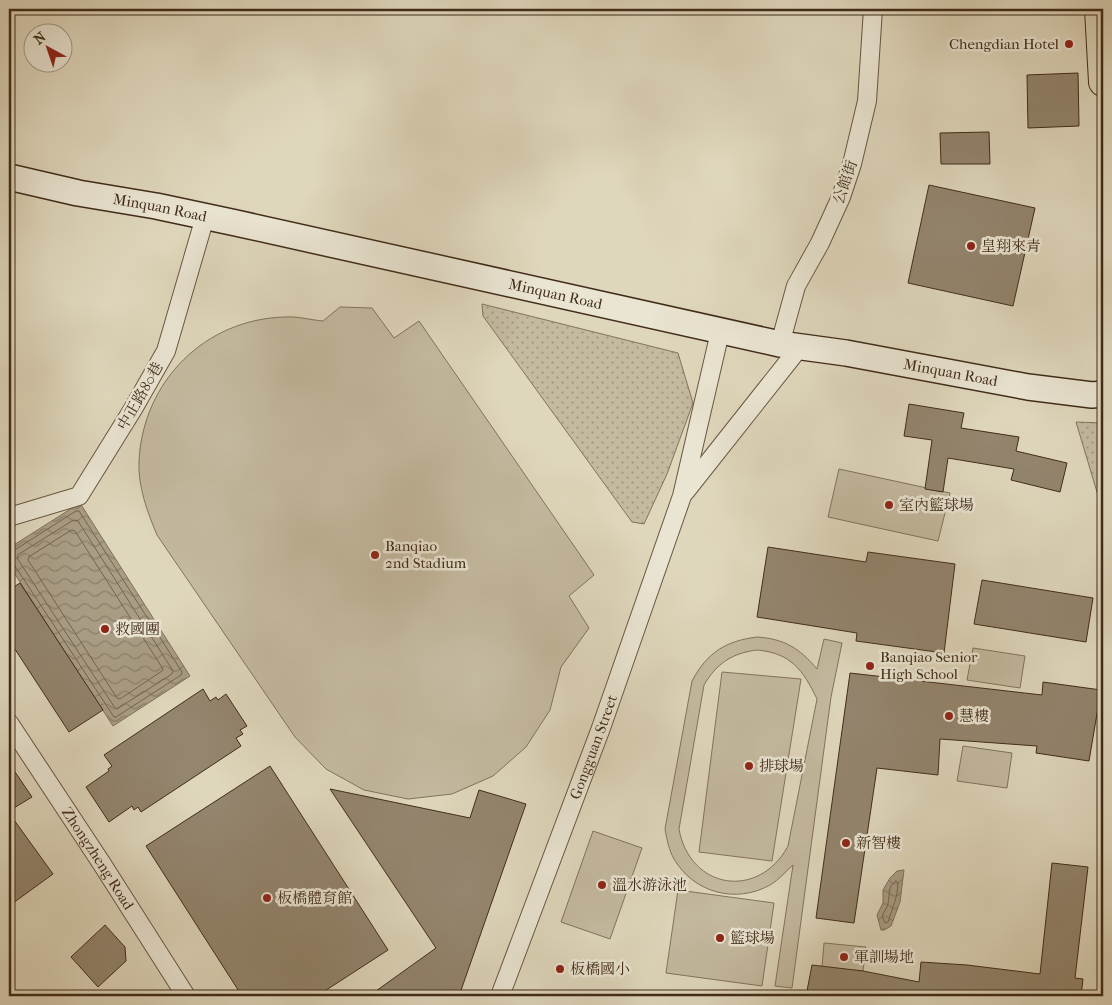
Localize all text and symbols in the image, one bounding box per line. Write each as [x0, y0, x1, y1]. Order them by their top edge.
north arrow [22, 22, 72, 72]
text: N [30, 28, 50, 48]
place label: Chengdian Hotel [949, 35, 1059, 53]
marker: Chengdian Hotel [1063, 38, 1075, 50]
street label: 公館街 [829, 158, 861, 206]
street label: Minquan Road [112, 190, 209, 226]
place label: 皇翔來青 [981, 237, 1041, 255]
marker: 皇翔來青 [965, 240, 977, 252]
street label: Minquan Road [507, 275, 605, 313]
street label: Minquan Road [902, 355, 1000, 390]
street label: 中正路80巷 [113, 359, 167, 433]
place label: 室內籃球場 [899, 496, 974, 514]
marker: 室內籃球場 [883, 499, 895, 511]
place label: Banqiao 2nd Stadium [385, 537, 467, 572]
marker: Banqiao 2nd Stadium [369, 549, 381, 561]
place label: 救國團 [115, 620, 160, 638]
marker: 救國團 [99, 623, 111, 635]
place label: Banqiao Senior High School [880, 648, 978, 683]
marker: Banqiao Senior High School [864, 660, 876, 672]
street label: Gongguan Street [566, 692, 621, 802]
place label: 慧樓 [959, 707, 989, 725]
marker: 慧樓 [943, 710, 955, 722]
place label: 排球場 [759, 757, 804, 775]
marker: 排球場 [743, 760, 755, 772]
street label: Zhongzheng Road [58, 804, 138, 914]
place label: 新智樓 [856, 834, 901, 852]
marker: 新智樓 [840, 837, 852, 849]
place label: 溫水游泳池 [612, 876, 687, 894]
marker: 溫水游泳池 [596, 879, 608, 891]
place label: 板橋體育館 [277, 889, 352, 907]
marker: 板橋體育館 [261, 892, 273, 904]
place label: 籃球場 [730, 929, 775, 947]
marker: 籃球場 [714, 932, 726, 944]
place label: 軍訓場地 [854, 948, 914, 966]
marker: 軍訓場地 [838, 951, 850, 963]
place label: 板橋國小 [570, 960, 630, 978]
marker: 板橋國小 [554, 963, 566, 975]

